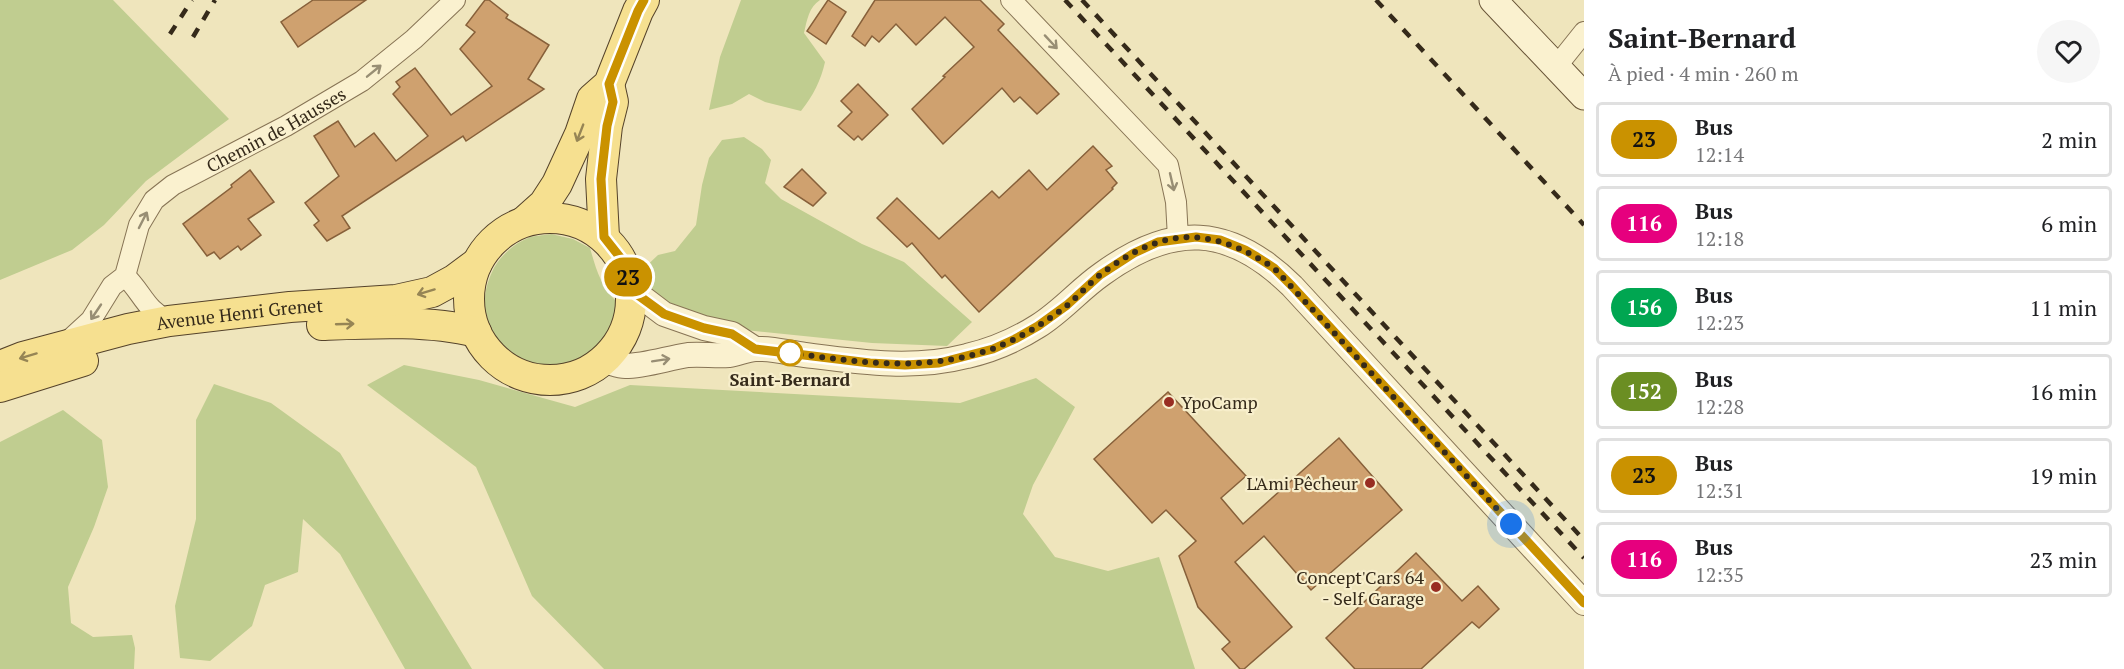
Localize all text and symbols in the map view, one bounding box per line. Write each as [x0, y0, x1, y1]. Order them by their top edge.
text: Saint-Bernard [1608, 19, 1796, 56]
button: heart [2037, 20, 2100, 83]
one-way arrow [1044, 35, 1059, 50]
text: À pied · 4 min · 260 m [1608, 60, 1798, 87]
one-way arrow [366, 65, 382, 78]
street label: Chemin de Hausses [202, 81, 350, 178]
text: Bus [1695, 112, 1733, 141]
one-way arrow [574, 123, 585, 142]
text: 23 [1632, 125, 1656, 153]
text: 2 min [2041, 125, 2097, 154]
text: 12:14 [1695, 141, 1744, 168]
one-way arrow [1167, 172, 1178, 191]
text: Bus [1695, 196, 1733, 225]
text: 116 [1626, 209, 1662, 237]
text: 6 min [2041, 209, 2097, 238]
one-way arrow [137, 212, 149, 230]
text: 12:18 [1695, 225, 1744, 252]
line badge: 23 [601, 258, 655, 296]
text: 23 [616, 263, 640, 291]
text: Bus [1695, 280, 1733, 309]
one-way arrow [417, 287, 436, 298]
street label: Avenue Henri Grenet [154, 293, 324, 335]
text: 156 [1626, 293, 1662, 321]
text: 11 min [2030, 293, 2097, 322]
one-way arrow [90, 304, 102, 320]
text: 12:23 [1695, 309, 1744, 336]
one-way arrow [334, 318, 354, 330]
marker: Saint-Bernard [777, 340, 803, 366]
one-way arrow [19, 351, 38, 362]
one-way arrow [650, 354, 670, 365]
text: Bus [1695, 364, 1733, 393]
place label: Saint-Bernard [730, 367, 851, 391]
text: 152 [1626, 377, 1662, 405]
text: 16 min [2030, 377, 2097, 406]
place label: YpoCamp [1181, 390, 1258, 414]
text: 12:28 [1695, 393, 1744, 420]
marker: YpoCamp [1162, 395, 1176, 409]
text: Bus [1695, 448, 1733, 477]
text: 23 [1632, 461, 1656, 489]
text: 19 min [2030, 461, 2097, 490]
place label: L'Ami Pêcheur [1246, 471, 1358, 495]
marker: L'Ami Pêcheur [1363, 476, 1377, 490]
text: 12:31 [1695, 477, 1744, 504]
your location [1496, 509, 1526, 539]
text: Bus [1695, 532, 1733, 561]
text: 116 [1626, 545, 1662, 573]
text: 23 min [2030, 545, 2097, 574]
text: 12:35 [1695, 561, 1744, 588]
place label: Concept'Cars 64 - Self Garage [1296, 565, 1424, 610]
marker: Concept'Cars 64 - Self Garage [1429, 580, 1443, 594]

